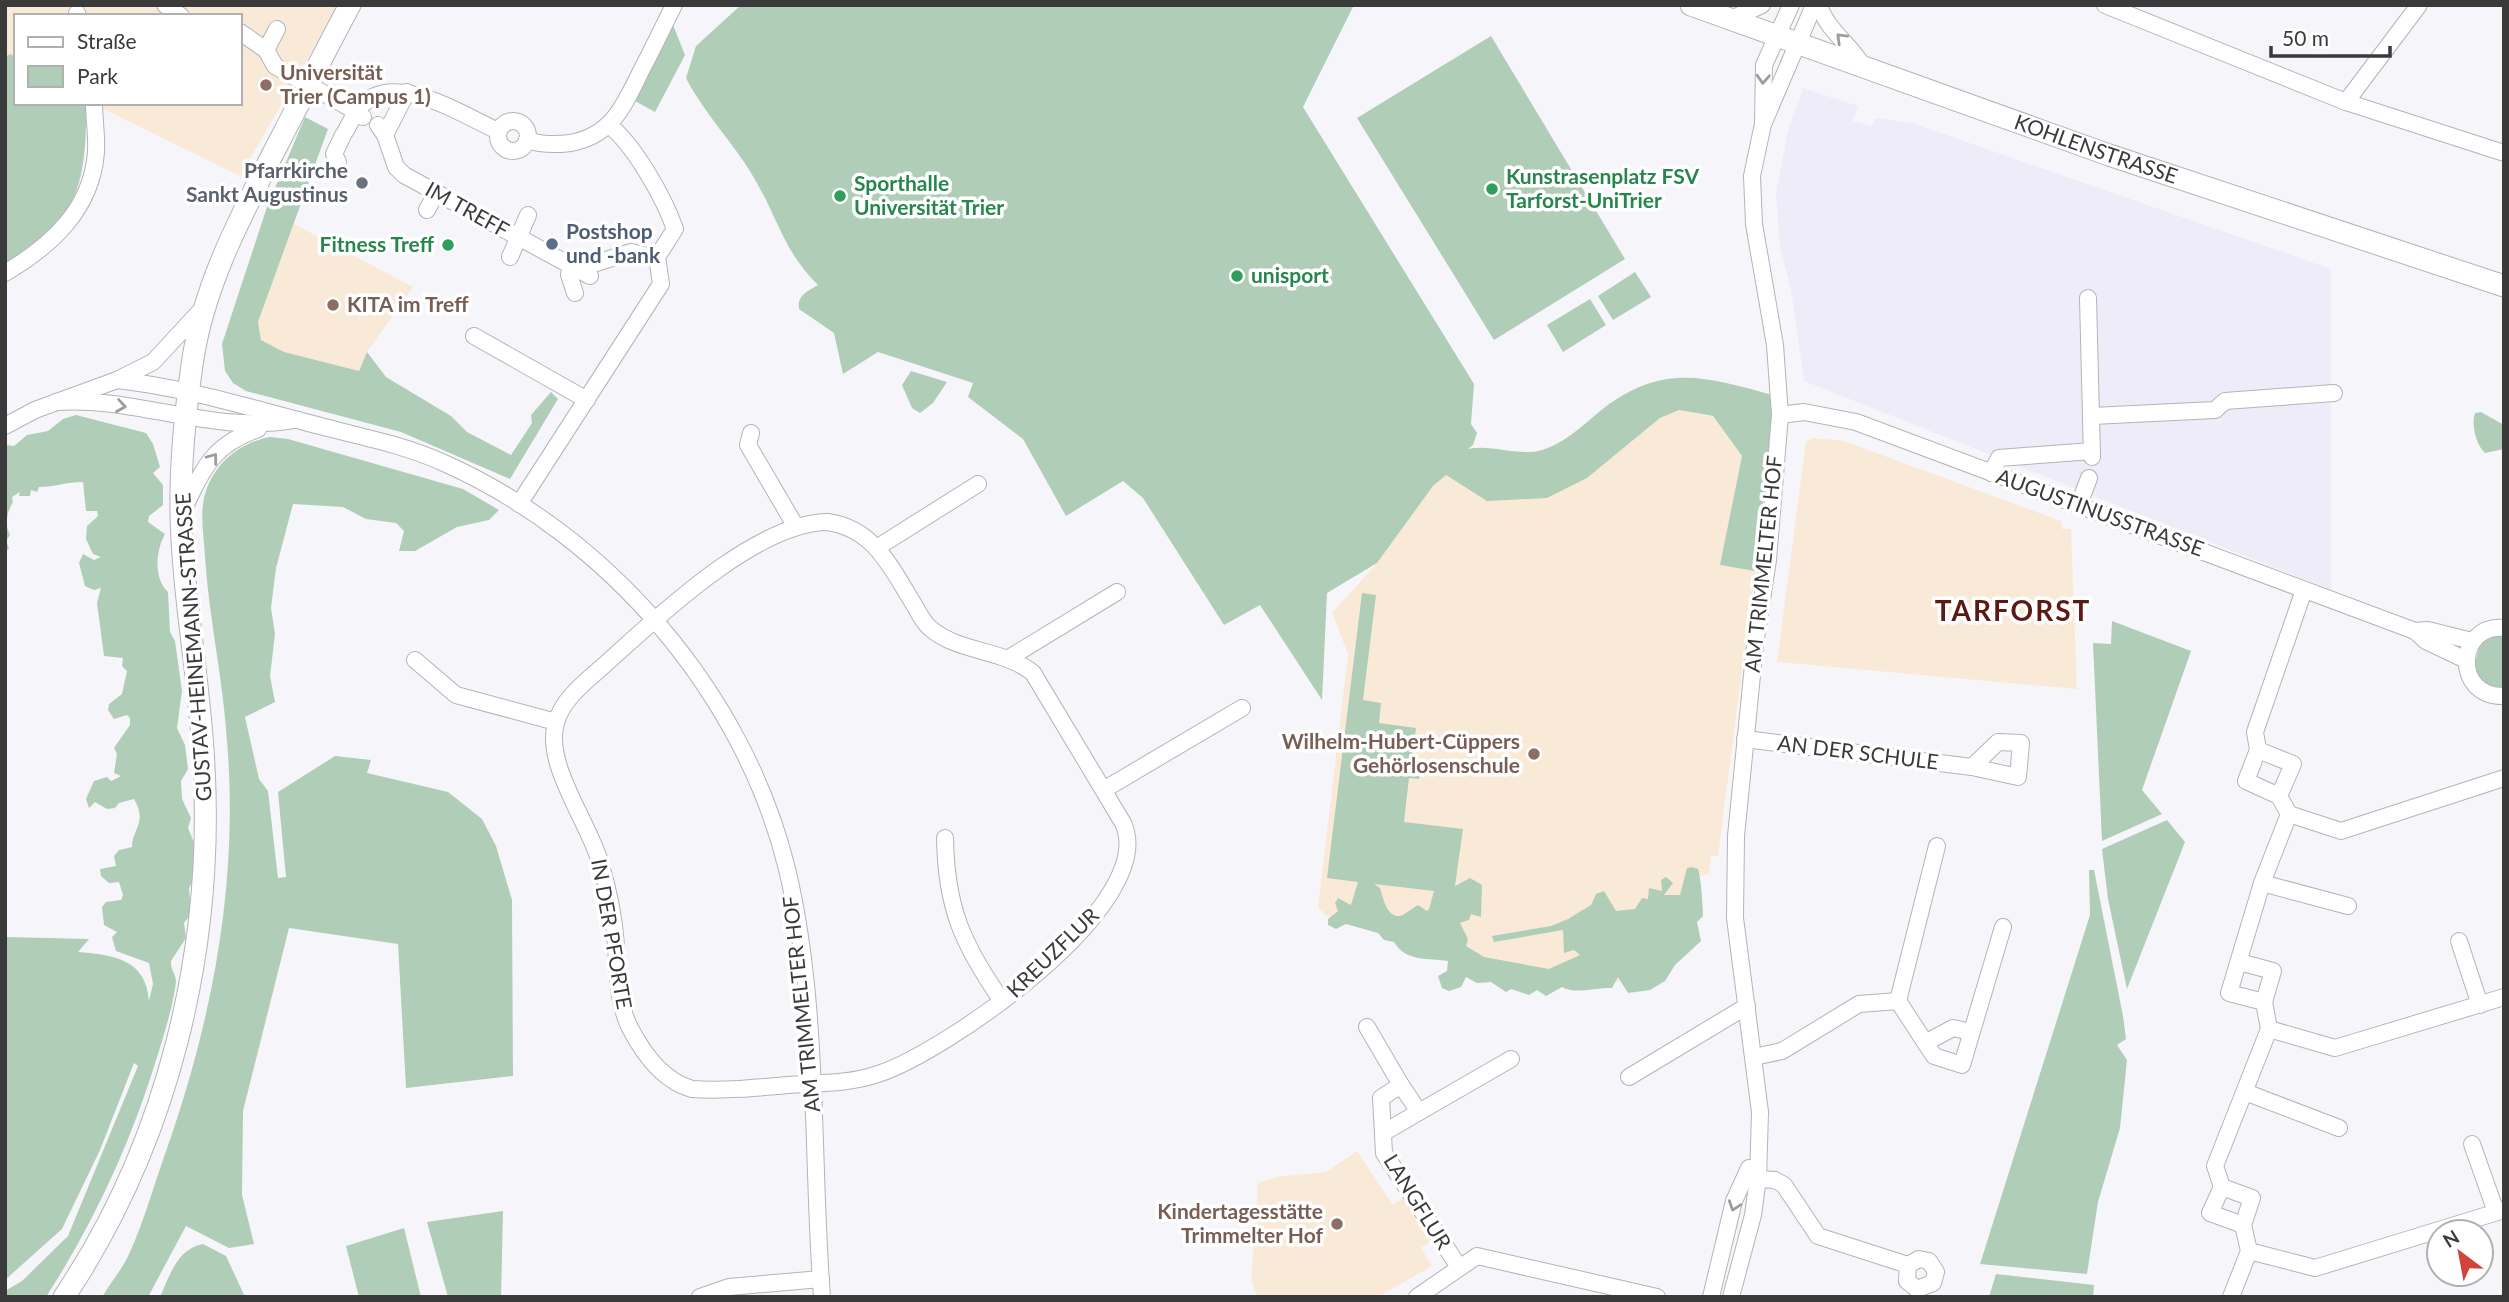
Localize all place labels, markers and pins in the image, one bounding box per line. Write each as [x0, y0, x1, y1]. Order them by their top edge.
place label: Universität Trier (Campus 1) [280, 59, 431, 108]
marker: Universität Trier (Campus 1) [258, 77, 274, 93]
place label: Pfarrkirche Sankt Augustinus [186, 157, 348, 206]
place label: Kunstrasenplatz FSV Tarforst-UniTrier [1506, 163, 1699, 212]
place label: Sporthalle Universität Trier [854, 170, 1004, 219]
marker: Pfarrkirche Sankt Augustinus [354, 175, 370, 191]
marker: Kunstrasenplatz FSV Tarforst-UniTrier [1484, 181, 1500, 197]
marker: Sporthalle Universität Trier [832, 188, 848, 204]
place label: Postshop und -bank [566, 218, 661, 267]
place label: Fitness Treff [320, 231, 435, 256]
marker: Postshop und -bank [544, 236, 560, 252]
marker: Fitness Treff [440, 237, 456, 253]
place label: unisport [1251, 262, 1329, 287]
marker: unisport [1229, 268, 1245, 284]
place label: KITA im Treff [347, 291, 469, 316]
marker: KITA im Treff [325, 297, 341, 313]
place label: Wilhelm-Hubert-Cüppers Gehörlosenschule [1282, 728, 1520, 777]
marker: Wilhelm-Hubert-Cüppers Gehörlosenschule [1526, 746, 1542, 762]
place label: Kindertagesstätte Trimmelter Hof [1157, 1198, 1323, 1247]
marker: Kindertagesstätte Trimmelter Hof [1329, 1216, 1345, 1232]

